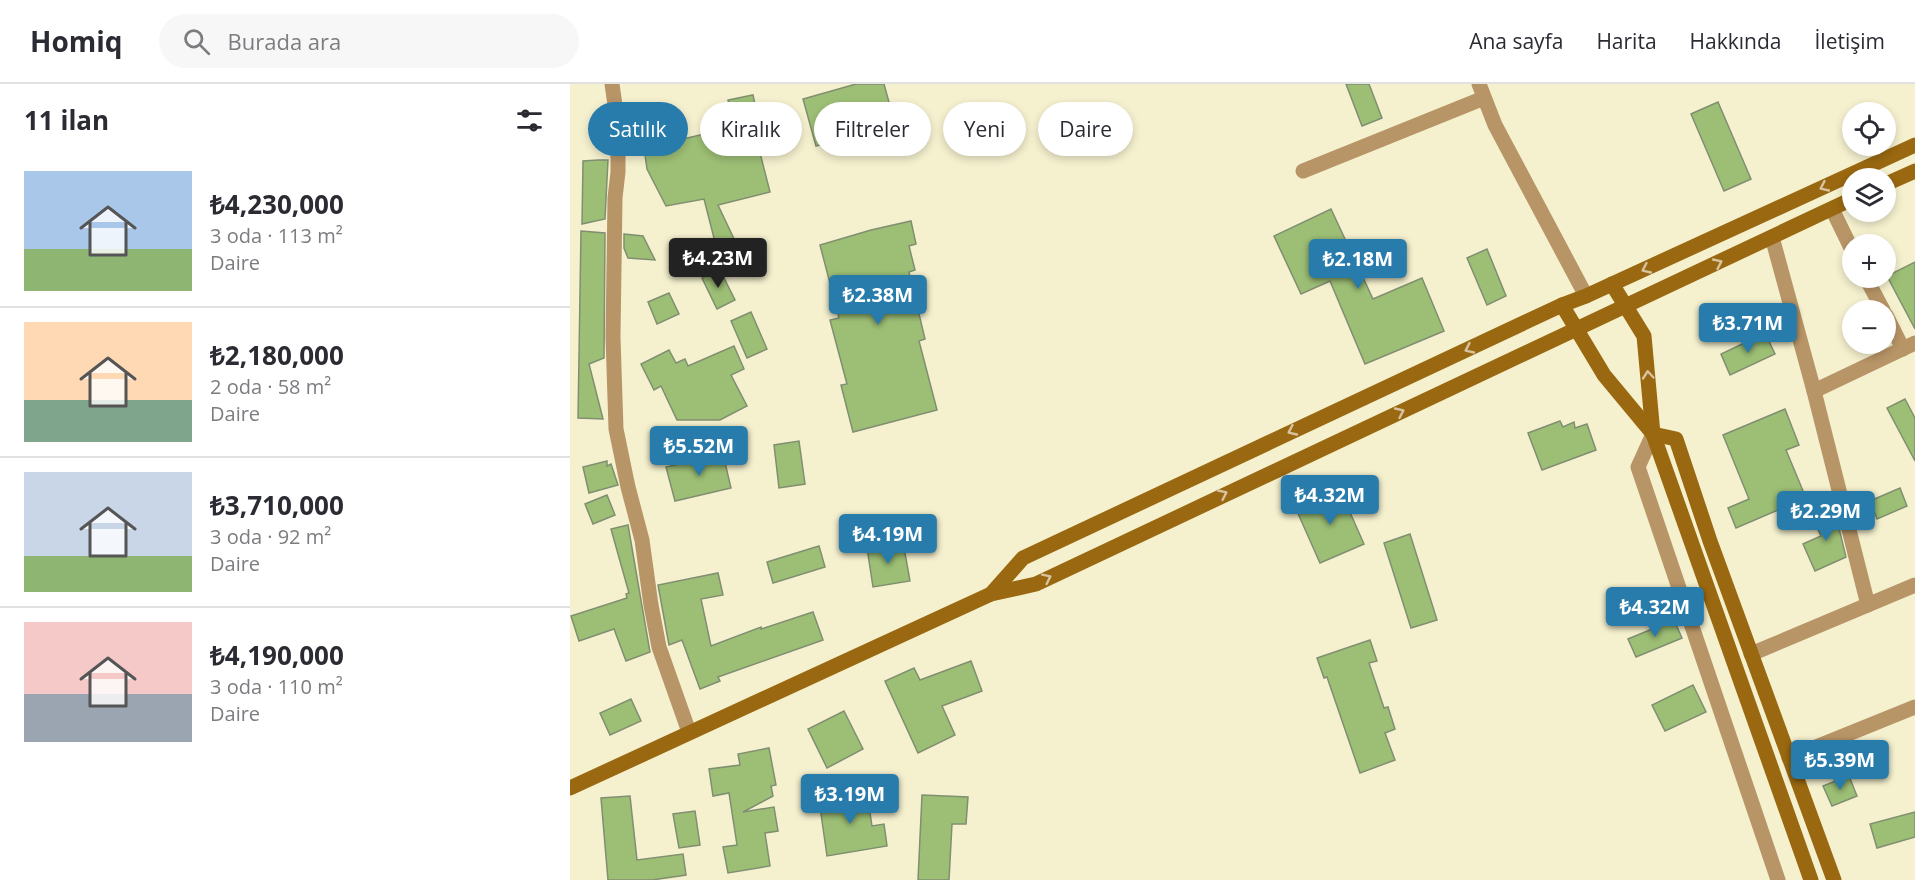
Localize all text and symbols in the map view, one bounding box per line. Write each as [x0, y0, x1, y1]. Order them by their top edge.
search box [159, 14, 579, 68]
text: Homiq [30, 22, 123, 60]
icon: search [180, 25, 213, 58]
text: Burada ara [228, 26, 341, 56]
text: Ana sayfa [1469, 27, 1563, 55]
text: Harita [1596, 27, 1657, 55]
text: Hakkında [1690, 27, 1782, 55]
text: İletişim [1815, 27, 1885, 55]
text: 11 ilan [24, 102, 109, 138]
chip: Satılık [588, 102, 688, 156]
chip: Kiralık [700, 102, 802, 156]
chip: Filtreler [814, 102, 931, 156]
chip: Yeni [943, 102, 1026, 156]
chip: Daire [1038, 102, 1133, 156]
map controls [1842, 102, 1896, 354]
button: locate [1842, 102, 1896, 156]
icon: filters [513, 104, 546, 137]
button: layers [1842, 168, 1896, 222]
one-way arrow [1819, 180, 1830, 192]
text: ₺4,230,000 [210, 186, 344, 222]
icon: home [72, 195, 144, 267]
text: 3 oda · 113 m² [210, 222, 343, 249]
button: + [1842, 234, 1896, 288]
pin: ₺4.23M [669, 238, 767, 289]
pin: ₺2.18M [1309, 239, 1407, 290]
text: ₺4.23M [683, 244, 753, 271]
text: ₺2.18M [1323, 245, 1393, 272]
text: Daire [210, 249, 260, 276]
one-way arrow [1712, 258, 1723, 270]
one-way arrow [1642, 261, 1653, 273]
pin: ₺2.38M [829, 275, 927, 326]
text: ₺2.38M [843, 281, 913, 308]
button: − [1842, 300, 1896, 354]
pin: ₺3.71M [1699, 303, 1797, 354]
text: ₺3.71M [1713, 309, 1783, 336]
text: ₺2,180,000 [210, 337, 344, 373]
one-way arrow [1464, 341, 1475, 353]
icon: home [72, 346, 144, 418]
one-way arrow [1642, 371, 1655, 380]
text: 2 oda · 58 m² [210, 373, 331, 400]
text: Daire [210, 400, 260, 427]
one-way arrow [1394, 408, 1405, 420]
one-way arrow [1288, 424, 1299, 436]
pin: ₺5.52M [650, 426, 748, 477]
text: ₺5.52M [664, 432, 734, 459]
pin: ₺4.32M [1281, 475, 1379, 526]
text: ₺4.32M [1295, 481, 1365, 508]
text: ₺3,710,000 [210, 487, 344, 523]
one-way arrow [1217, 490, 1228, 502]
pin: ₺2.29M [1777, 491, 1875, 542]
icon: home [72, 496, 144, 568]
text: ₺2.29M [1791, 497, 1861, 524]
pin: ₺4.19M [839, 514, 937, 565]
text: ₺4.19M [853, 520, 923, 547]
text: 3 oda · 92 m² [210, 523, 331, 550]
text: Daire [210, 550, 260, 577]
one-way arrow [1041, 573, 1052, 585]
pin: ₺4.32M [1606, 587, 1704, 638]
text: ₺4.32M [1620, 593, 1690, 620]
text: ₺4,190,000 [210, 637, 344, 673]
icon: home [72, 646, 144, 718]
text: 3 oda · 110 m² [210, 673, 343, 700]
text: Daire [210, 700, 260, 727]
pin: ₺5.39M [1791, 740, 1889, 791]
text: ₺5.39M [1805, 746, 1875, 773]
pin: ₺3.19M [801, 774, 899, 825]
text: ₺3.19M [815, 780, 885, 807]

